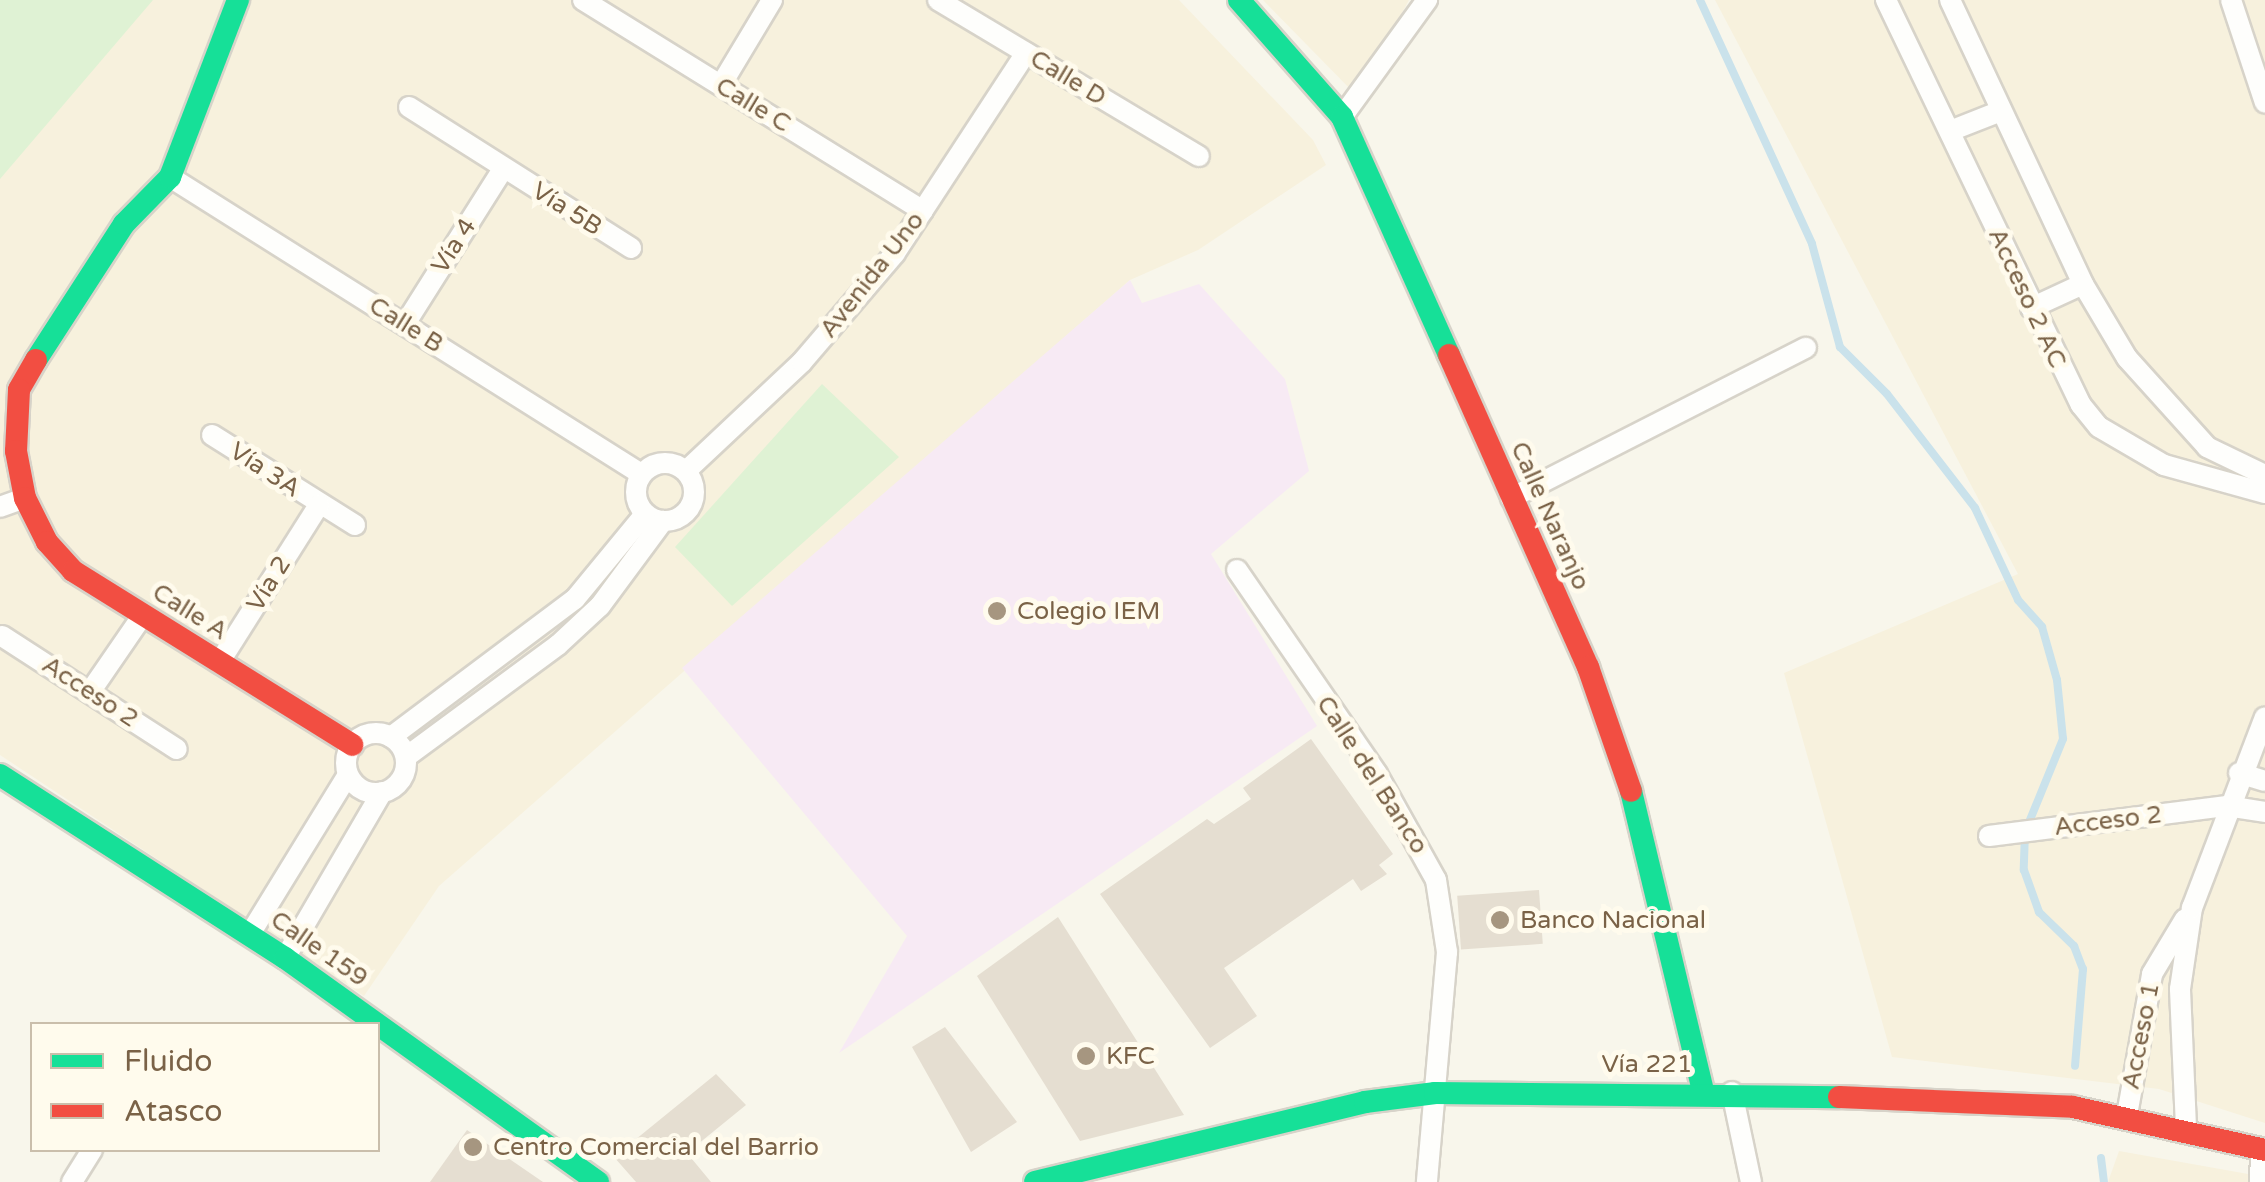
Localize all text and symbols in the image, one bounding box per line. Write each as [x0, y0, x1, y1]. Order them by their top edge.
street label: Calle D [1025, 44, 1111, 112]
street label: Calle C [710, 71, 796, 139]
street label: Vía 5B [526, 176, 608, 242]
street label: Avenida Uno [813, 206, 931, 344]
street label: Vía 4 [425, 213, 483, 279]
street label: Acceso 2 AC [1982, 223, 2072, 373]
street label: Calle B [363, 291, 449, 359]
street label: Vía 3A [224, 436, 306, 504]
street label: Calle Naranjo [1504, 437, 1596, 595]
street label: Vía 2 [240, 551, 298, 617]
street label: Calle A [147, 577, 233, 647]
place label: Colegio IEM [1017, 596, 1160, 626]
marker: Colegio IEM [986, 600, 1008, 622]
street label: Acceso 2 [36, 650, 144, 734]
street label: Calle del Banco [1310, 690, 1434, 860]
street label: Acceso 2 [2052, 800, 2164, 842]
street label: Calle 159 [265, 905, 373, 993]
place label: Banco Nacional [1520, 905, 1706, 935]
marker: Banco Nacional [1489, 909, 1511, 931]
street label: Acceso 1 [2116, 980, 2166, 1092]
legend [30, 1022, 380, 1152]
place label: KFC [1106, 1041, 1155, 1071]
text: Fluido [124, 1043, 212, 1080]
marker: KFC [1075, 1045, 1097, 1067]
street label: Vía 221 [1602, 1049, 1692, 1079]
text: Atasco [124, 1093, 223, 1130]
place label: Centro Comercial del Barrio [493, 1132, 819, 1162]
marker: Centro Comercial del Barrio [462, 1136, 484, 1158]

